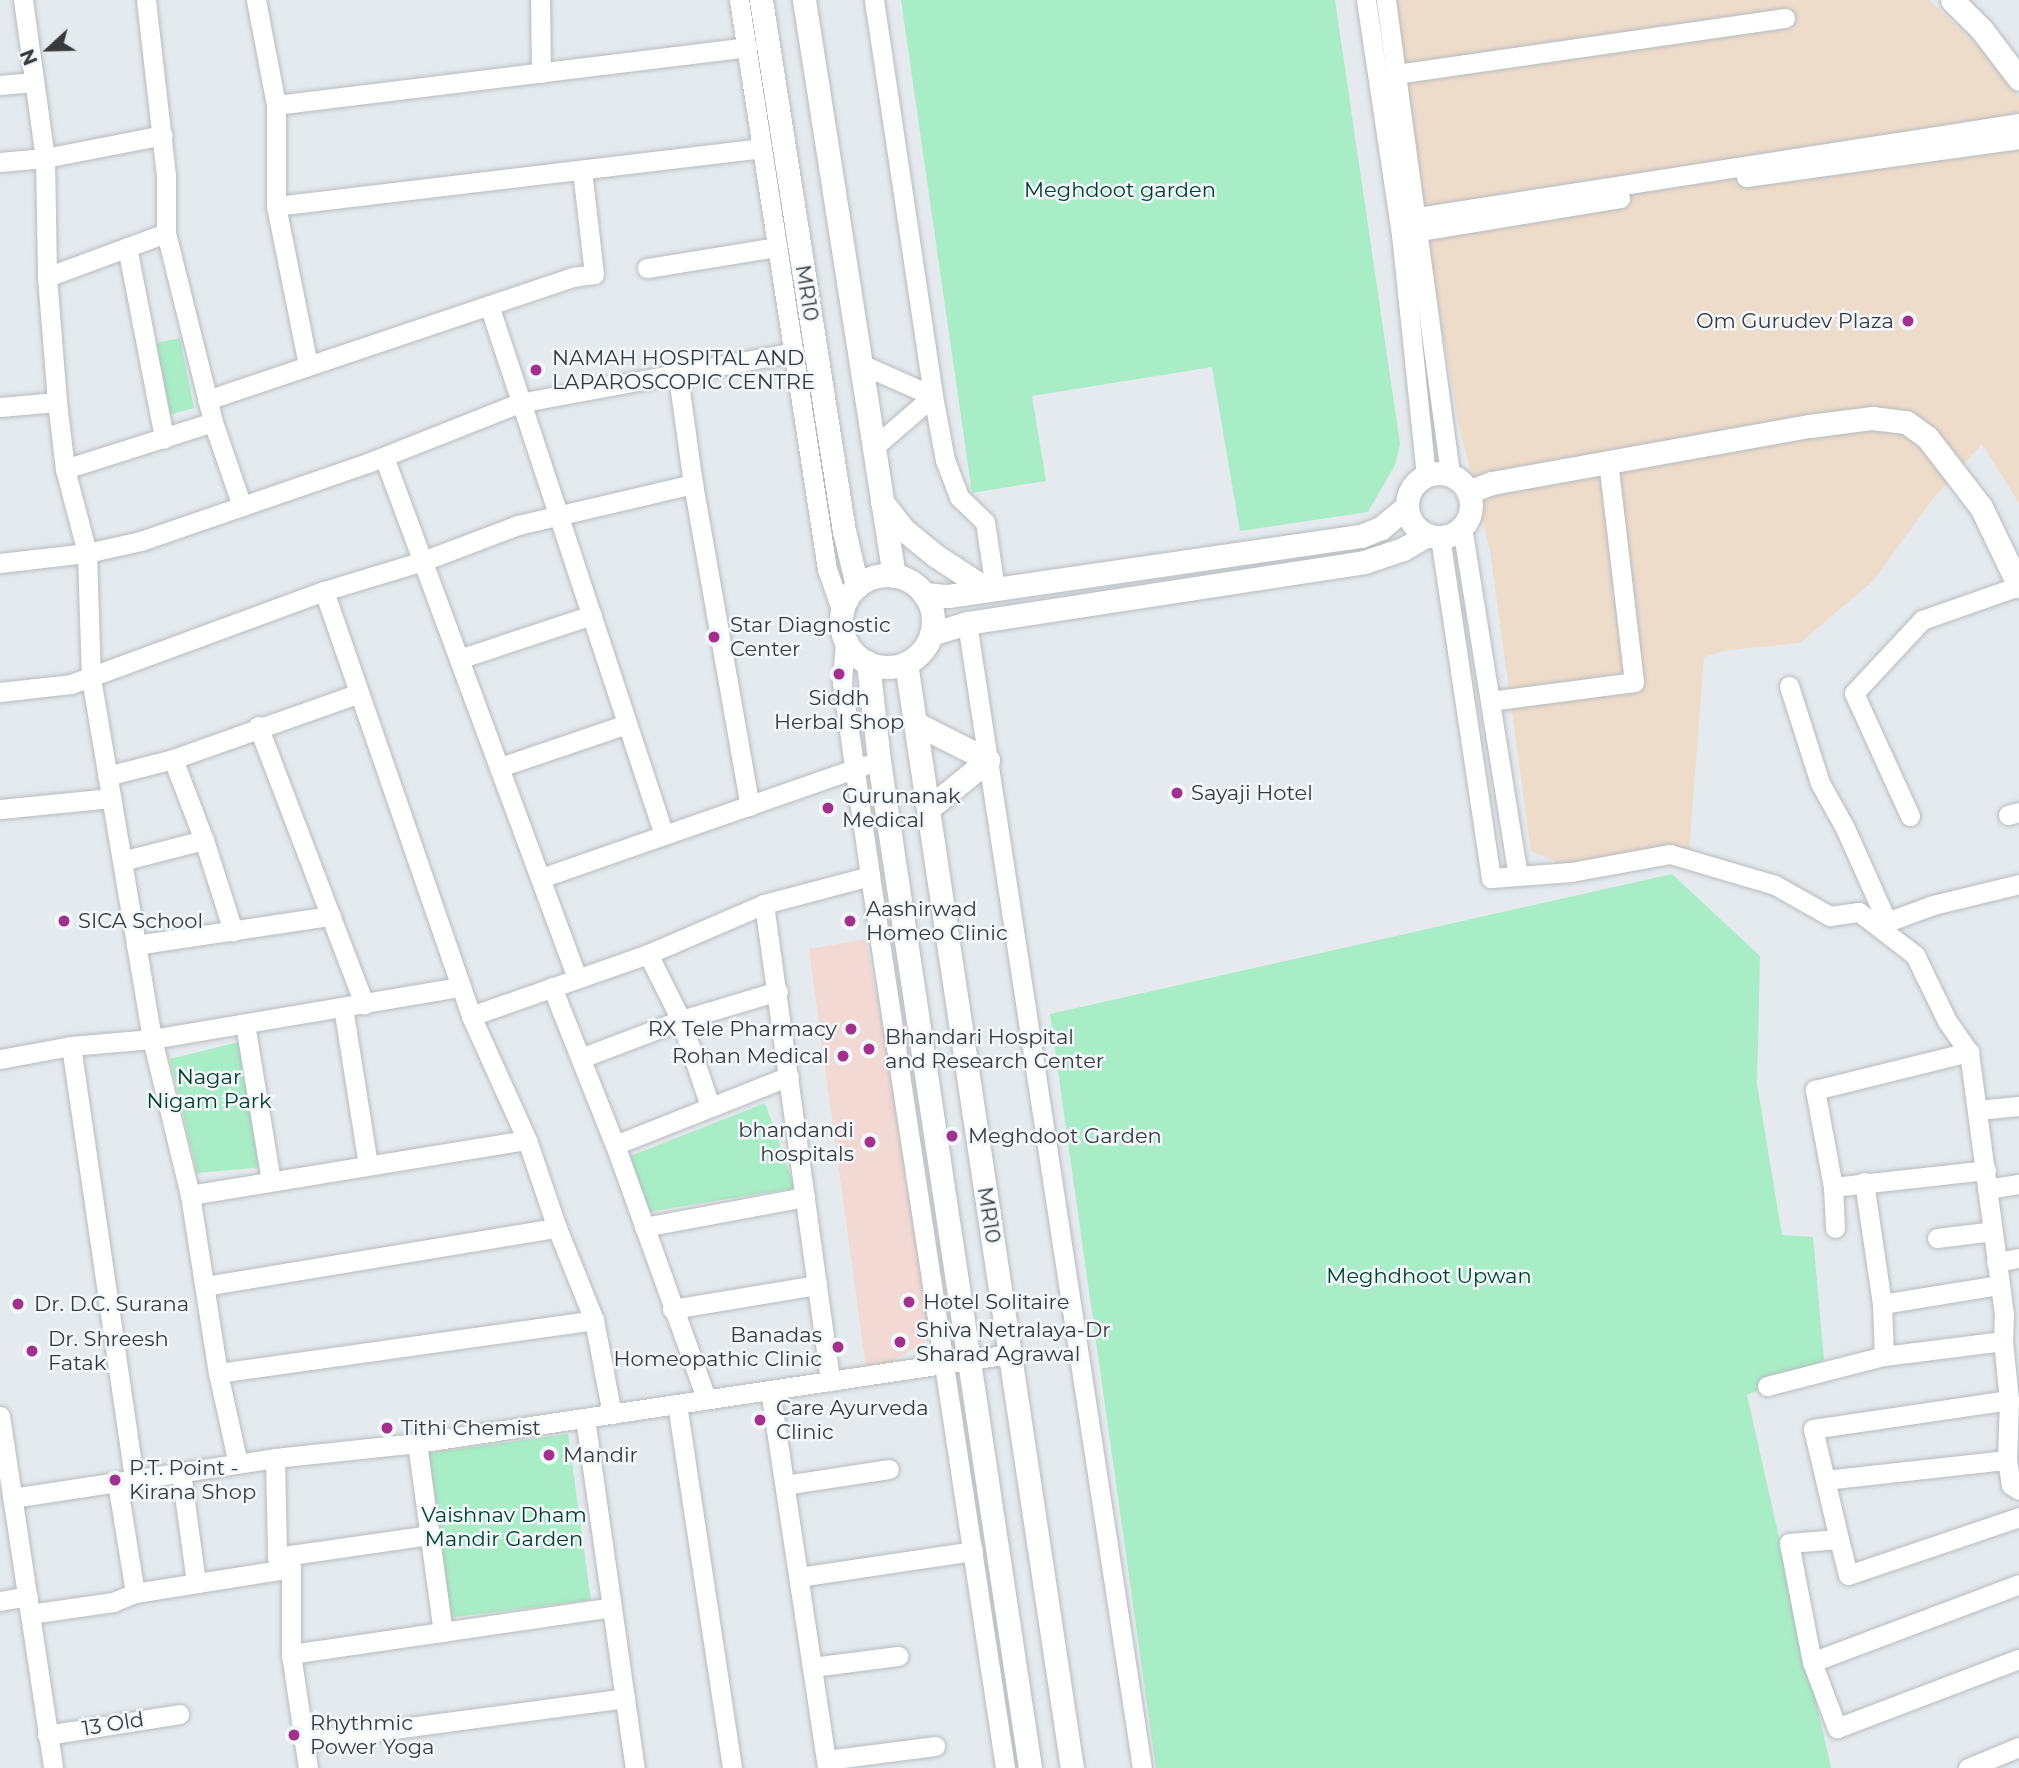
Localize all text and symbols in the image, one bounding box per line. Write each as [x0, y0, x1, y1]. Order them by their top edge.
north arrow [14, 14, 84, 84]
text: N [16, 46, 43, 68]
park label: Meghdoot garden [1024, 177, 1216, 203]
street label: MR10 [790, 263, 824, 323]
place label: Om Gurudev Plaza [1696, 308, 1894, 334]
marker: Om Gurudev Plaza [1900, 313, 1916, 329]
place label: NAMAH HOSPITAL AND LAPAROSCOPIC CENTRE [552, 345, 815, 395]
marker: NAMAH HOSPITAL AND LAPAROSCOPIC CENTRE [526, 360, 546, 380]
place label: Star Diagnostic Center [730, 612, 891, 662]
marker: Star Diagnostic Center [704, 627, 724, 647]
marker: Siddh Herbal Shop [831, 666, 847, 682]
place label: Siddh Herbal Shop [774, 685, 904, 735]
place label: Sayaji Hotel [1191, 780, 1313, 806]
place label: Gurunanak Medical [842, 783, 961, 833]
marker: Sayaji Hotel [1169, 785, 1185, 801]
marker: Gurunanak Medical [820, 800, 836, 816]
place label: Aashirwad Homeo Clinic [866, 896, 1008, 946]
place label: SICA School [78, 908, 203, 934]
marker: Aashirwad Homeo Clinic [840, 911, 860, 931]
marker: SICA School [56, 913, 72, 929]
place label: RX Tele Pharmacy [648, 1016, 837, 1042]
marker: RX Tele Pharmacy [843, 1021, 859, 1037]
place label: Bhandari Hospital and Research Center [885, 1024, 1104, 1074]
marker: Bhandari Hospital and Research Center [859, 1039, 879, 1059]
place label: Rohan Medical [672, 1043, 829, 1069]
marker: Rohan Medical [835, 1048, 851, 1064]
park label: Nagar Nigam Park [146, 1064, 272, 1114]
place label: bhandandi hospitals [738, 1117, 854, 1167]
place label: Meghdoot Garden [968, 1123, 1162, 1149]
marker: Meghdoot Garden [942, 1126, 962, 1146]
marker: bhandandi hospitals [860, 1132, 880, 1152]
street label: MR10 [972, 1185, 1006, 1245]
park label: Meghdhoot Upwan [1326, 1263, 1532, 1289]
place label: Hotel Solitaire [923, 1289, 1069, 1315]
place label: Dr. D.C. Surana [34, 1291, 189, 1317]
marker: Dr. D.C. Surana [8, 1294, 28, 1314]
marker: Hotel Solitaire [901, 1294, 917, 1310]
place label: Shiva Netralaya-Dr Sharad Agrawal [916, 1317, 1111, 1367]
place label: Banadas Homeopathic Clinic [614, 1322, 822, 1372]
place label: Dr. Shreesh Fatak [48, 1326, 169, 1376]
marker: Shiva Netralaya-Dr Sharad Agrawal [890, 1332, 910, 1352]
marker: Banadas Homeopathic Clinic [828, 1337, 848, 1357]
marker: Dr. Shreesh Fatak [22, 1341, 42, 1361]
place label: Care Ayurveda Clinic [776, 1395, 929, 1445]
marker: Care Ayurveda Clinic [750, 1410, 770, 1430]
place label: Tithi Chemist [401, 1415, 541, 1441]
marker: Tithi Chemist [379, 1420, 395, 1436]
place label: Mandir [563, 1442, 638, 1468]
marker: Mandir [541, 1447, 557, 1463]
place label: P.T. Point - Kirana Shop [129, 1455, 256, 1505]
marker: P.T. Point - Kirana Shop [107, 1472, 123, 1488]
park label: Vaishnav Dham Mandir Garden [421, 1502, 587, 1552]
street label: 13 Old [80, 1707, 146, 1741]
place label: Rhythmic Power Yoga [310, 1710, 434, 1760]
marker: Rhythmic Power Yoga [284, 1725, 304, 1745]

